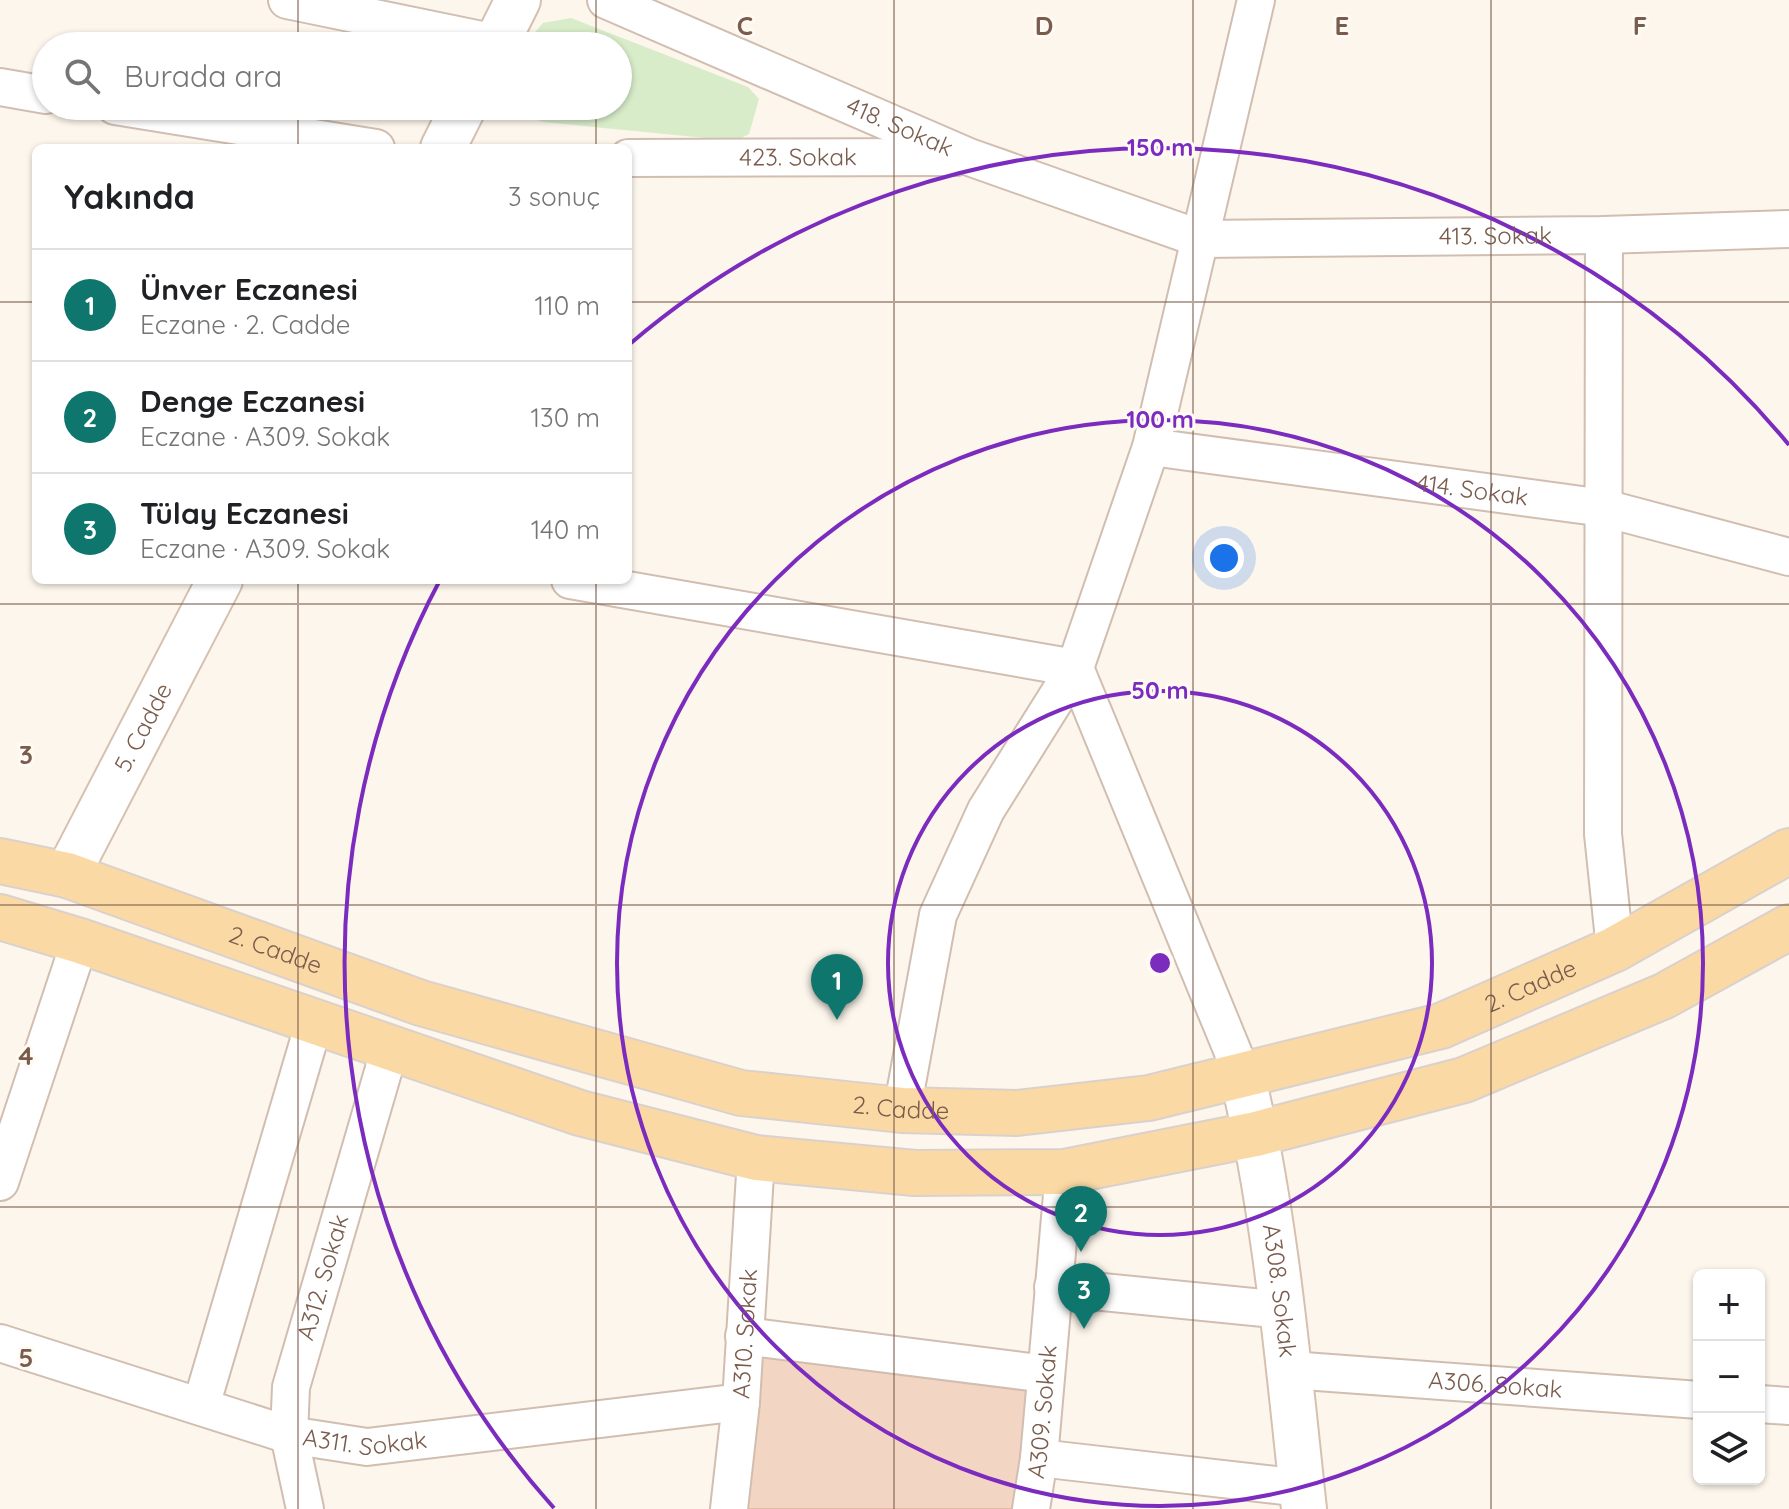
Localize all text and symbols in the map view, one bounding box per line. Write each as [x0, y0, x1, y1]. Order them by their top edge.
text: C [737, 9, 753, 42]
text: D [1035, 9, 1053, 42]
text: E [1335, 9, 1349, 42]
text: F [1633, 9, 1647, 42]
search box [32, 32, 632, 120]
icon: search [60, 54, 104, 98]
text: Burada ara [124, 57, 282, 95]
street label: 418. Sokak [842, 90, 958, 162]
text: 150 m [1127, 132, 1193, 162]
street label: 423. Sokak [739, 141, 857, 172]
text: Yakında [64, 175, 195, 218]
text: 3 sonuç [508, 180, 600, 213]
street label: 413. Sokak [1439, 220, 1552, 251]
text: Ünver Eczanesi [140, 270, 358, 308]
text: 1 [85, 289, 95, 322]
text: 110 m [534, 289, 600, 322]
text: Eczane · 2. Cadde [140, 308, 350, 341]
text: Denge Eczanesi [140, 382, 365, 420]
text: 2 [83, 401, 97, 434]
text: 130 m [530, 401, 600, 434]
text: 100 m [1126, 404, 1194, 434]
text: Eczane · A309. Sokak [140, 420, 390, 453]
street label: 414. Sokak [1414, 467, 1530, 512]
text: Tülay Eczanesi [140, 494, 349, 532]
text: 3 [83, 513, 97, 546]
text: 140 m [531, 513, 600, 546]
text: Eczane · A309. Sokak [140, 532, 390, 565]
your location [1204, 538, 1244, 578]
text: 50 m [1131, 675, 1189, 705]
street label: 5. Cadde [107, 678, 178, 777]
text: 3 [19, 738, 33, 771]
street label: 2. Cadde [225, 919, 326, 980]
centre of rings [1146, 949, 1174, 977]
street label: 2. Cadde [1480, 952, 1581, 1019]
pin: 1 [811, 954, 863, 1020]
text: 4 [18, 1039, 34, 1072]
street label: 2. Cadde [851, 1089, 950, 1125]
pin: 2 [1055, 1186, 1107, 1252]
street label: A312. Sokak [290, 1211, 355, 1343]
street label: A308. Sokak [1257, 1222, 1304, 1359]
pin: 3 [1058, 1263, 1110, 1329]
street label: A310. Sokak [725, 1268, 763, 1400]
map controls [1693, 1269, 1765, 1485]
button: + [1693, 1269, 1765, 1341]
text: 5 [19, 1341, 33, 1374]
button: − [1693, 1341, 1765, 1413]
street label: A309. Sokak [1020, 1344, 1063, 1480]
street label: A306. Sokak [1427, 1364, 1564, 1404]
button: layers [1693, 1413, 1765, 1485]
street label: A311. Sokak [301, 1421, 429, 1462]

